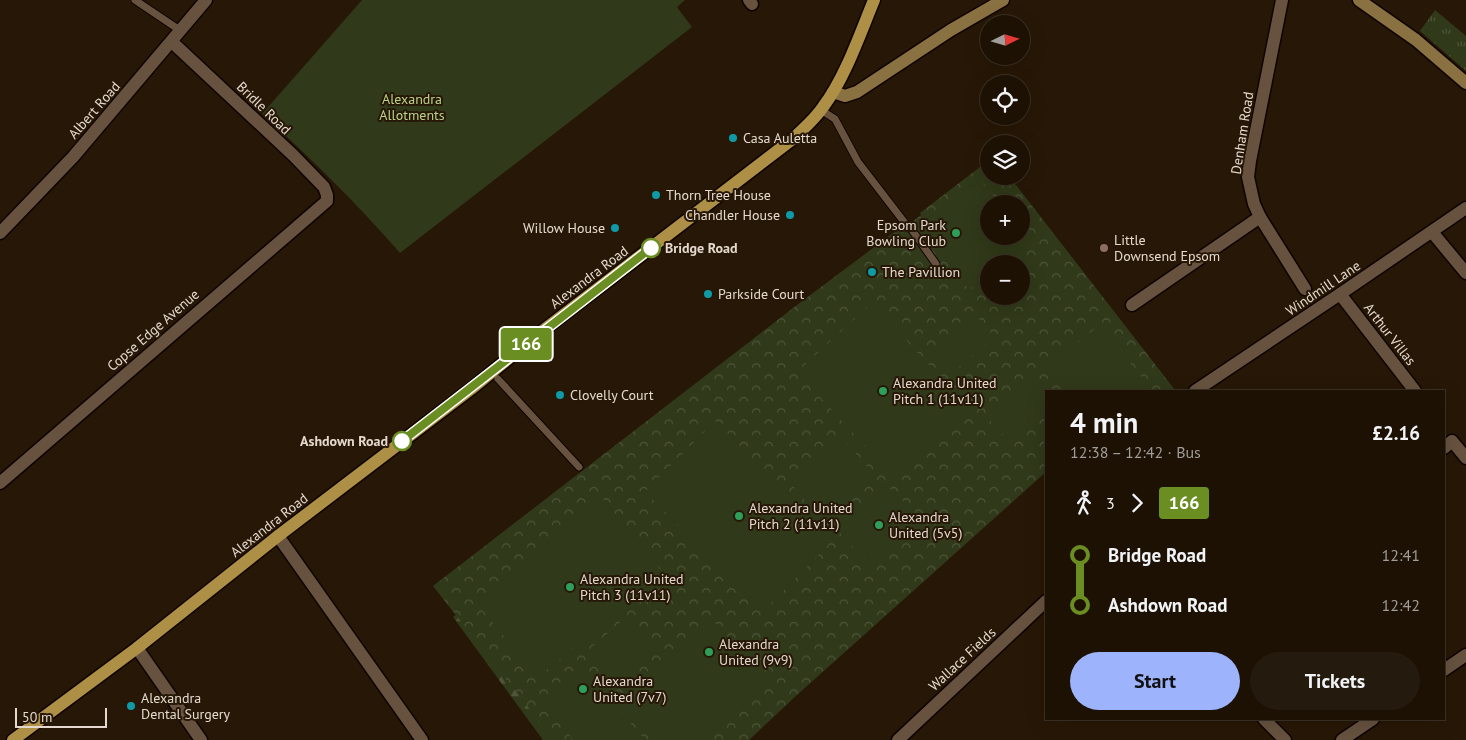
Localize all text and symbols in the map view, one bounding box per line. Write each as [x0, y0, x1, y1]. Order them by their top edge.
north arrow [980, 15, 1030, 65]
map controls [980, 15, 1030, 305]
button: locate [980, 75, 1030, 125]
street label: Albert Road [64, 78, 124, 142]
street label: Bridle Road [233, 78, 295, 138]
park label: Alexandra Allotments [379, 90, 445, 124]
street label: Denham Road [1227, 90, 1257, 176]
place label: Casa Auletta [743, 129, 817, 147]
marker: Casa Auletta [727, 132, 739, 144]
button: layers [980, 135, 1030, 185]
place label: Thorn Tree House [666, 186, 771, 204]
marker: Thorn Tree House [650, 189, 662, 201]
button: + [980, 195, 1030, 245]
place label: Chandler House [685, 206, 780, 224]
marker: Chandler House [784, 209, 796, 221]
place label: Epsom Park Bowling Club [866, 216, 946, 250]
place label: Willow House [523, 219, 605, 237]
marker: Willow House [609, 222, 621, 234]
marker: Epsom Park Bowling Club [950, 227, 962, 239]
place label: Little Downsend Epsom [1114, 231, 1220, 265]
marker: Bridge Road [641, 238, 661, 258]
place label: Bridge Road [665, 239, 737, 257]
street label: Alexandra Road [546, 242, 632, 312]
marker: Little Downsend Epsom [1098, 242, 1110, 254]
button: − [980, 255, 1030, 305]
street label: Windmill Lane [1282, 256, 1364, 320]
place label: The Pavillion [882, 263, 960, 281]
marker: The Pavillion [866, 266, 878, 278]
street label: Copse Edge Avenue [103, 285, 203, 375]
place label: Parkside Court [718, 285, 805, 303]
marker: Parkside Court [702, 288, 714, 300]
street label: Arthur Villas [1360, 299, 1420, 369]
line badge: 166 [497, 328, 555, 360]
text: 166 [511, 332, 541, 355]
place label: Alexandra United Pitch 1 (11v11) [893, 374, 997, 408]
marker: Alexandra United Pitch 1 (11v11) [877, 385, 889, 397]
place label: Clovelly Court [570, 386, 654, 404]
marker: Clovelly Court [554, 389, 566, 401]
text: 4 min [1070, 404, 1138, 441]
text: £2.16 [1372, 421, 1420, 445]
marker: Ashdown Road [392, 431, 412, 451]
place label: Ashdown Road [300, 432, 388, 450]
text: 12:38 – 12:42 · Bus [1070, 442, 1201, 462]
street label: Alexandra Road [227, 489, 311, 561]
icon: walk [1070, 489, 1098, 517]
icon: forward [1123, 489, 1151, 517]
text: 166 [1169, 491, 1199, 514]
text: 3 [1106, 493, 1115, 513]
place label: Alexandra United Pitch 2 (11v11) [749, 499, 853, 533]
place label: Alexandra United (5v5) [889, 508, 962, 542]
marker: Alexandra United Pitch 2 (11v11) [733, 510, 745, 522]
marker: Alexandra United (5v5) [873, 519, 885, 531]
text: Bridge Road [1108, 543, 1206, 567]
text: 12:41 [1382, 545, 1420, 565]
place label: Alexandra United Pitch 3 (11v11) [580, 570, 684, 604]
marker: Alexandra United Pitch 3 (11v11) [564, 581, 576, 593]
text: Ashdown Road [1108, 593, 1227, 617]
text: 12:42 [1382, 595, 1420, 615]
street label: Wallace Fields [925, 623, 999, 695]
place label: Alexandra United (9v9) [719, 635, 792, 669]
marker: Alexandra United (9v9) [703, 646, 715, 658]
button: Start [1070, 652, 1240, 710]
button: Tickets [1250, 652, 1420, 710]
place label: Alexandra United (7v7) [593, 672, 666, 706]
marker: Alexandra United (7v7) [577, 683, 589, 695]
place label: Alexandra Dental Surgery [141, 689, 231, 723]
marker: Alexandra Dental Surgery [125, 700, 137, 712]
scale bar [15, 705, 108, 728]
text: 50 m [22, 708, 52, 726]

